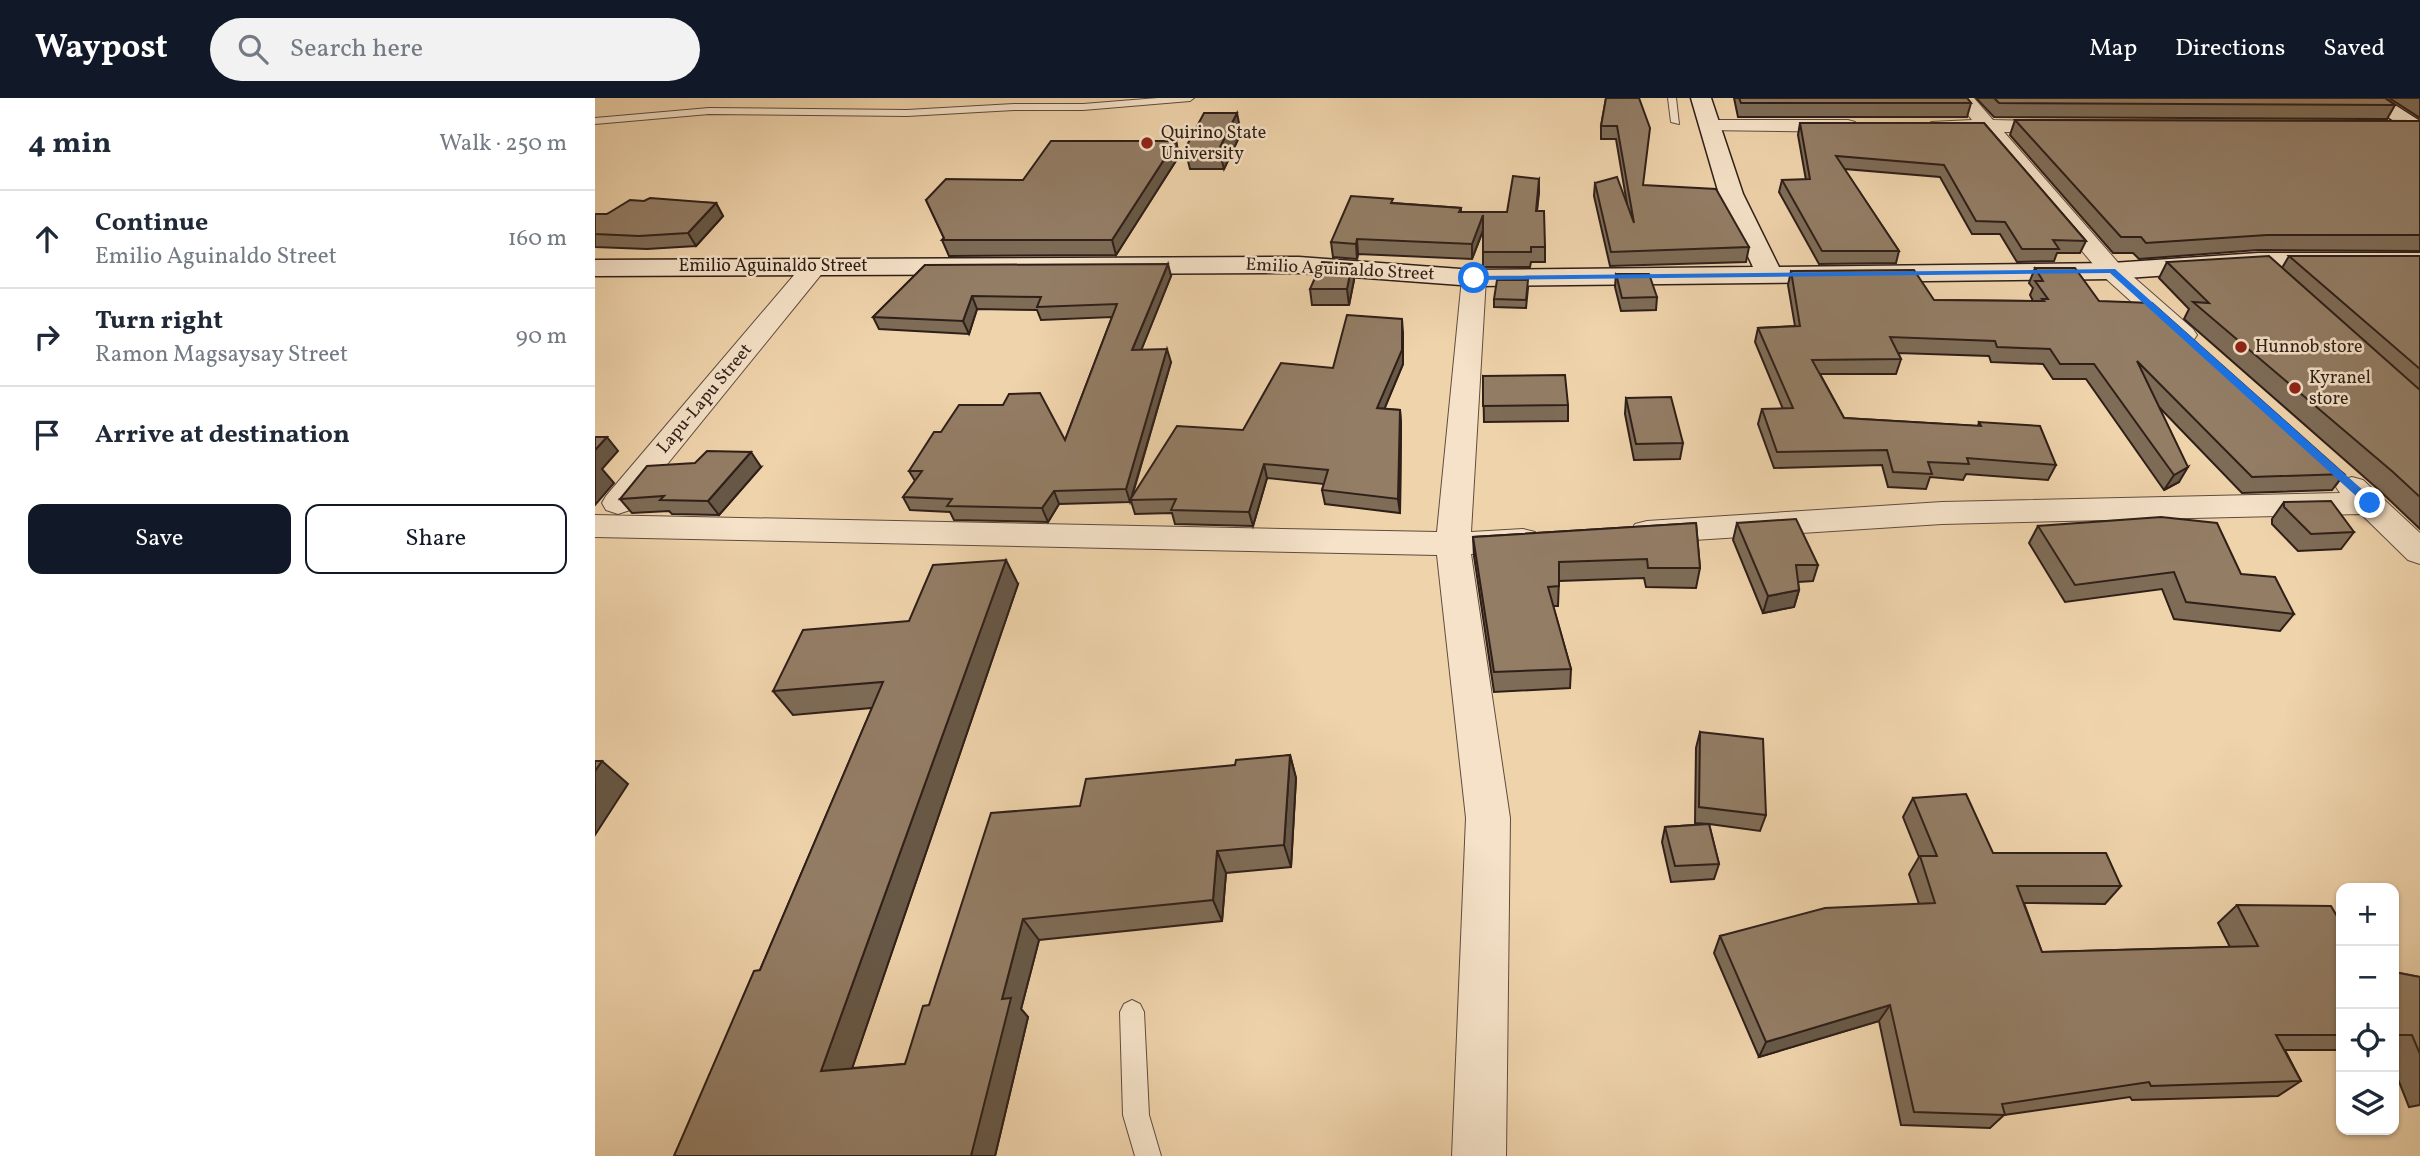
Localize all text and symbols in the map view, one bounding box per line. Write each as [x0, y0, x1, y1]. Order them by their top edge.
search box [210, 18, 700, 81]
text: Waypost [35, 26, 168, 72]
icon: search [234, 30, 272, 68]
text: Search here [290, 31, 423, 67]
text: Map [2089, 32, 2137, 66]
text: Directions [2175, 32, 2285, 66]
text: Saved [2323, 32, 2385, 66]
place label: Quirino State University [1161, 121, 1266, 167]
text: 4 min [28, 123, 112, 165]
text: Walk · 250 m [439, 128, 567, 160]
marker: Quirino State University [1139, 135, 1155, 151]
text: Continue [95, 205, 208, 241]
icon: ahead [28, 220, 66, 258]
text: 160 m [508, 223, 567, 255]
text: Emilio Aguinaldo Street [95, 241, 337, 273]
street label: Emilio Aguinaldo Street [1245, 253, 1435, 287]
street label: Emilio Aguinaldo Street [678, 254, 868, 279]
route start [1458, 262, 1489, 293]
text: Turn right [95, 303, 223, 339]
icon: right [28, 318, 66, 356]
text: 90 m [516, 321, 567, 353]
place label: Hunnob store [2255, 335, 2363, 360]
text: Ramon Magsaysay Street [95, 339, 348, 371]
street label: Lapu-Lapu Street [651, 339, 759, 459]
marker: Hunnob store [2233, 339, 2249, 355]
place label: Kyranel store [2309, 366, 2371, 412]
marker: Kyranel store [2287, 380, 2303, 396]
icon: arrive [28, 416, 66, 454]
text: Arrive at destination [95, 417, 350, 453]
route end [2354, 487, 2385, 518]
button: Save [28, 504, 291, 574]
button: Share [305, 504, 567, 574]
map controls [2336, 883, 2399, 1135]
button: + [2336, 883, 2399, 946]
button: − [2336, 946, 2399, 1009]
button: locate [2336, 1009, 2399, 1072]
button: layers [2336, 1072, 2399, 1135]

